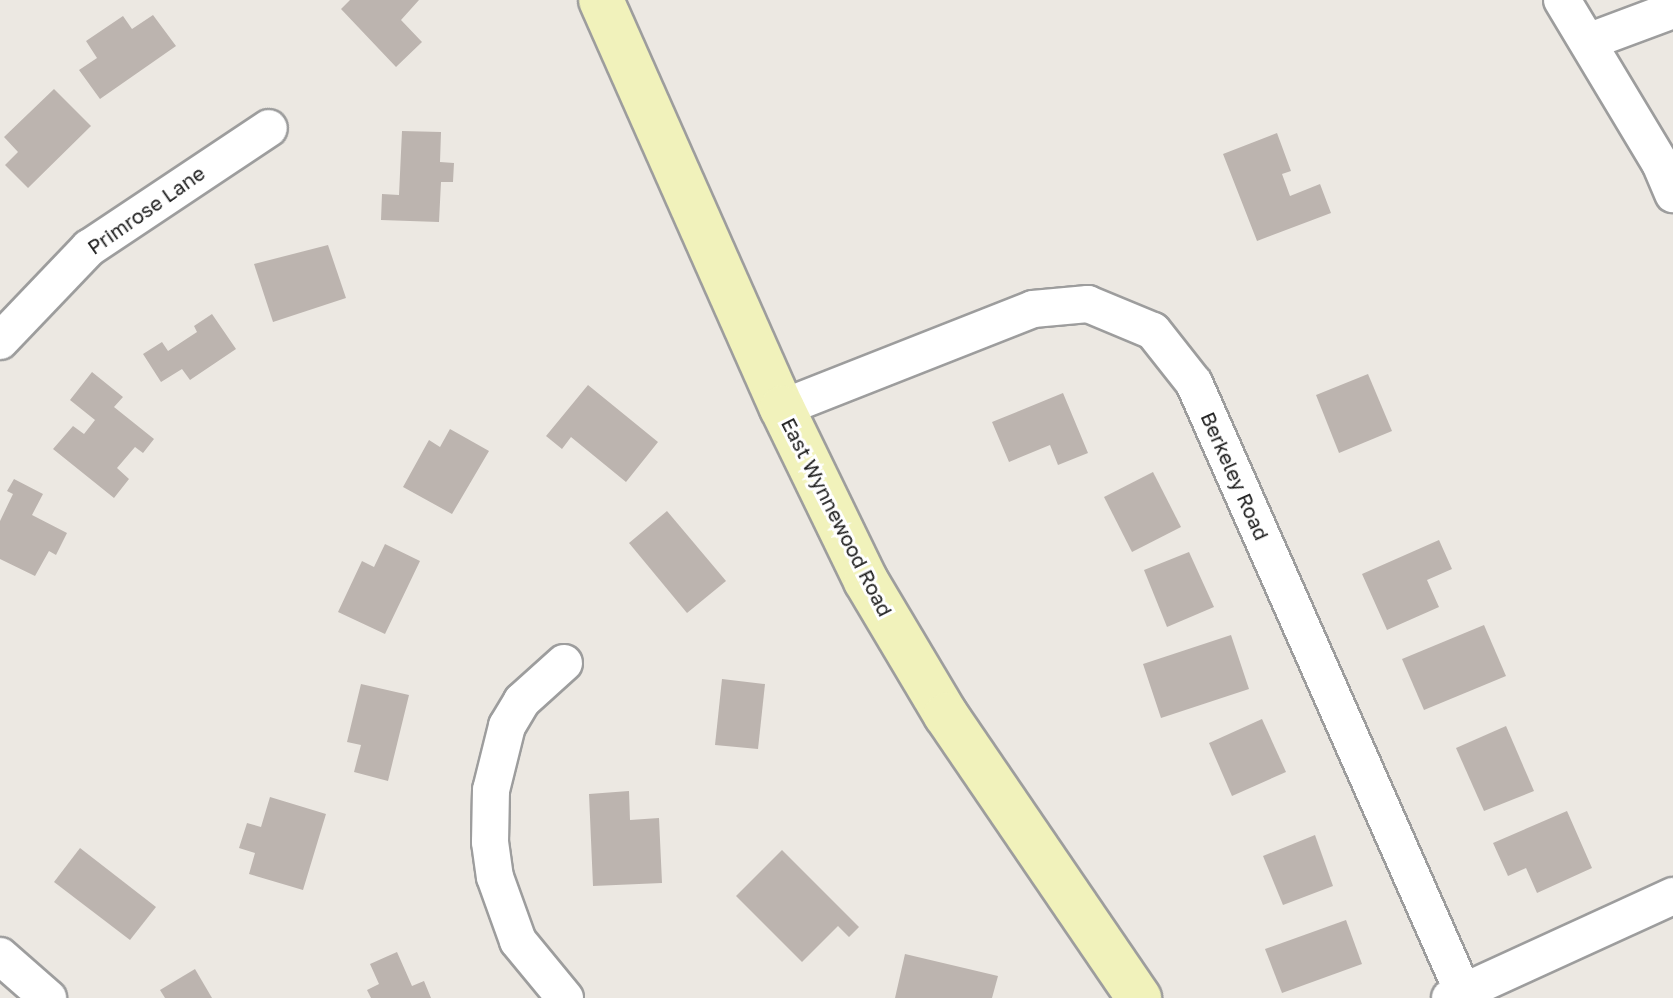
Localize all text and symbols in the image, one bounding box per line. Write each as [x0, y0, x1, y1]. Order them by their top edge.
street label: Primrose Lane [83, 161, 209, 259]
street label: Berkeley Road [1196, 408, 1274, 544]
street label: East Wynnewood Road [776, 414, 898, 620]

